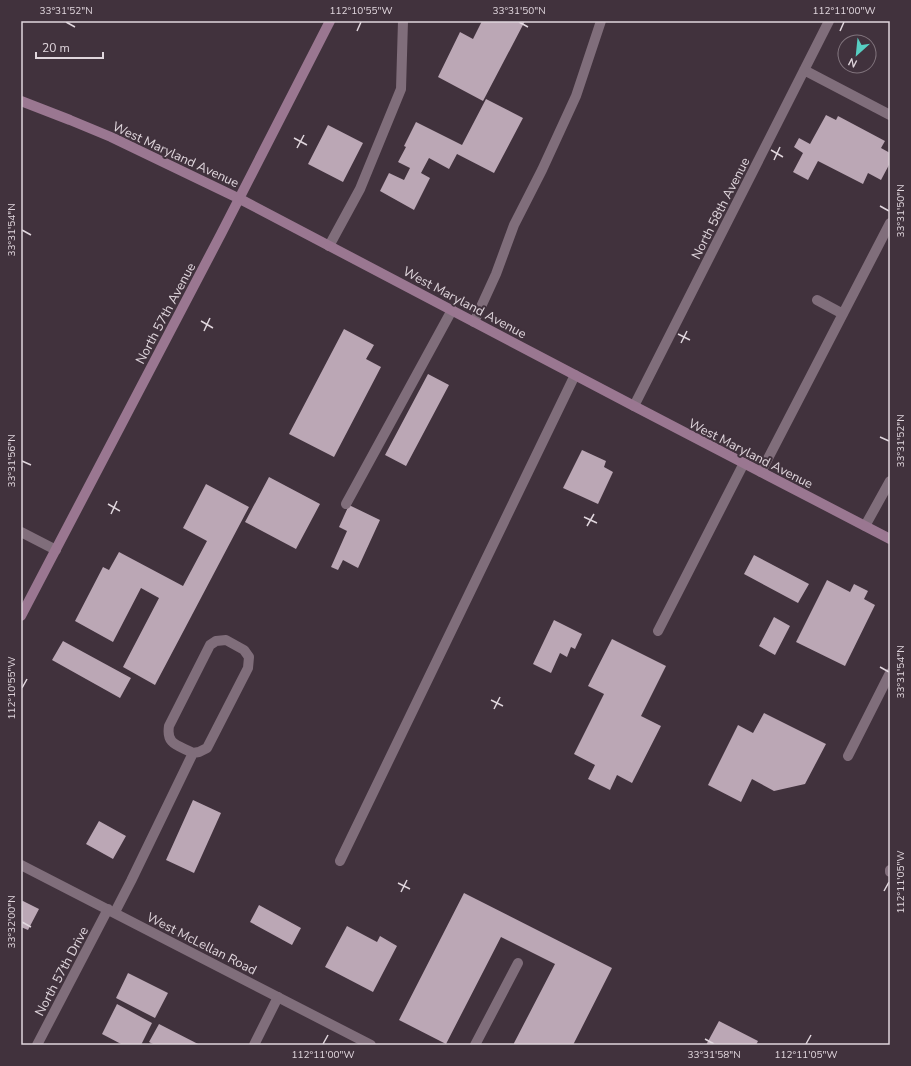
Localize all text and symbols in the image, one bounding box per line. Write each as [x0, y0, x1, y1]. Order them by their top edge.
text: 33°31'52"N [39, 4, 93, 18]
text: 112°10'55"W [330, 4, 392, 18]
text: 33°31'50"N [492, 4, 546, 18]
text: 112°11'00"W [813, 4, 875, 18]
scale bar [36, 34, 103, 60]
north arrow [837, 34, 877, 74]
text: 20 m [42, 40, 70, 56]
text: N [846, 54, 860, 71]
street label: West Maryland Avenue [109, 118, 242, 192]
street label: North 58th Avenue [687, 154, 754, 263]
text: 33°31'50"N [894, 184, 908, 238]
text: 33°31'54"N [5, 203, 19, 257]
street label: North 57th Avenue [132, 260, 200, 367]
street label: West Maryland Avenue [400, 263, 530, 343]
text: 33°31'52"N [894, 414, 908, 468]
street label: West Maryland Avenue [685, 415, 816, 493]
text: 33°31'56"N [5, 434, 19, 488]
text: 33°31'54"N [894, 645, 908, 699]
text: 112°10'55"W [5, 657, 19, 719]
text: 112°11'05"W [894, 851, 908, 913]
text: 33°32'00"N [5, 895, 19, 949]
street label: West McLellan Road [143, 908, 260, 979]
street label: North 57th Drive [31, 924, 93, 1019]
text: 112°11'00"W [292, 1048, 354, 1062]
text: 33°31'58"N [687, 1048, 741, 1062]
text: 112°11'05"W [775, 1048, 837, 1062]

